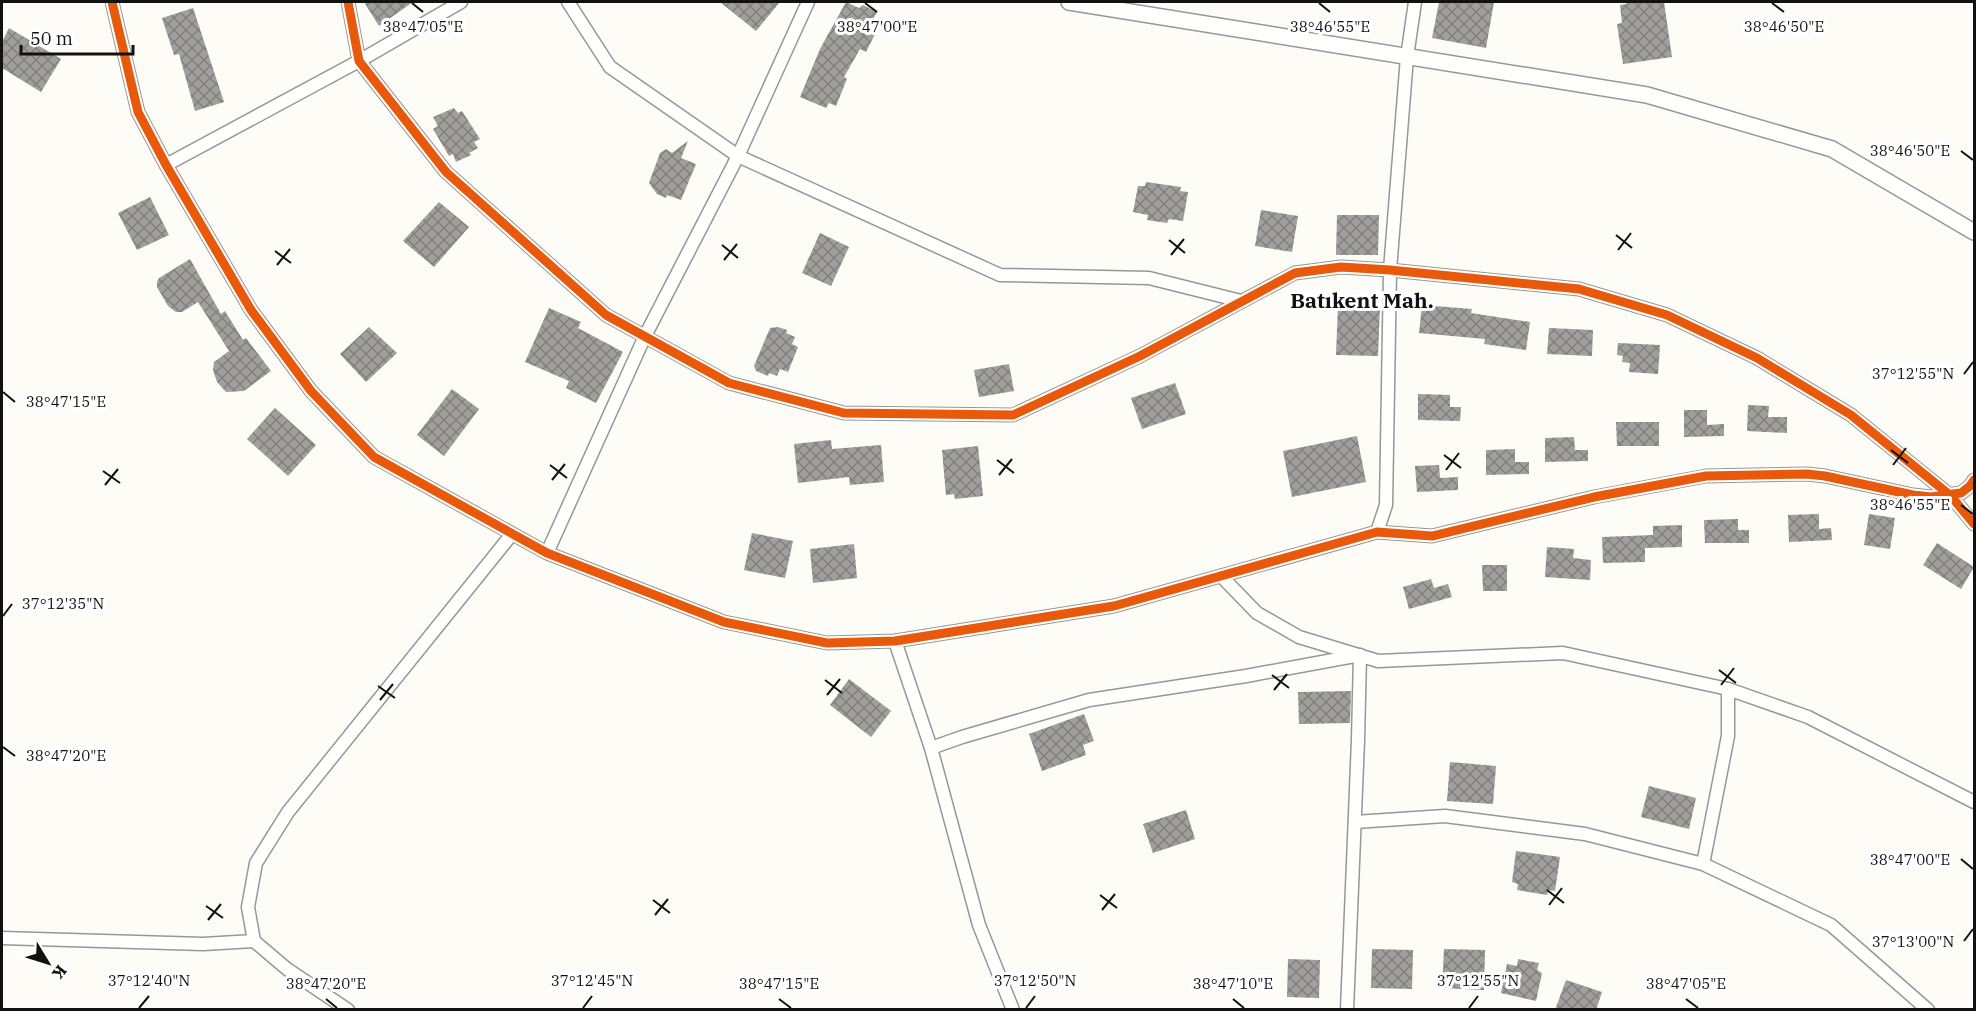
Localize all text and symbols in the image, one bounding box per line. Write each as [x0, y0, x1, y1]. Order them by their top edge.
text: 38°47'05"E [383, 17, 463, 36]
text: 38°47'00"E [837, 17, 917, 36]
text: 38°46'55"E [1290, 17, 1370, 36]
text: 38°46'50"E [1744, 17, 1824, 36]
scale bar [21, 18, 134, 56]
text: 50 m [30, 27, 73, 50]
text: 38°46'50"E [1870, 141, 1950, 160]
district label: Batıkent Mah. [1290, 286, 1434, 314]
text: 37°12'55"N [1872, 364, 1954, 383]
text: 38°47'15"E [26, 392, 106, 411]
text: 38°46'55"E [1870, 495, 1950, 514]
text: 37°12'35"N [22, 594, 104, 613]
text: 38°47'20"E [26, 746, 106, 765]
text: 38°47'00"E [1870, 850, 1950, 869]
text: 37°13'00"N [1872, 932, 1954, 951]
north arrow [18, 933, 78, 993]
text: K [48, 961, 71, 984]
text: 37°12'40"N [108, 971, 190, 990]
text: 37°12'45"N [551, 971, 633, 990]
text: 37°12'50"N [994, 971, 1076, 990]
text: 37°12'55"N [1437, 971, 1519, 990]
text: 38°47'20"E [286, 974, 366, 993]
text: 38°47'15"E [739, 974, 819, 993]
text: 38°47'10"E [1193, 974, 1273, 993]
text: 38°47'05"E [1646, 974, 1726, 993]

